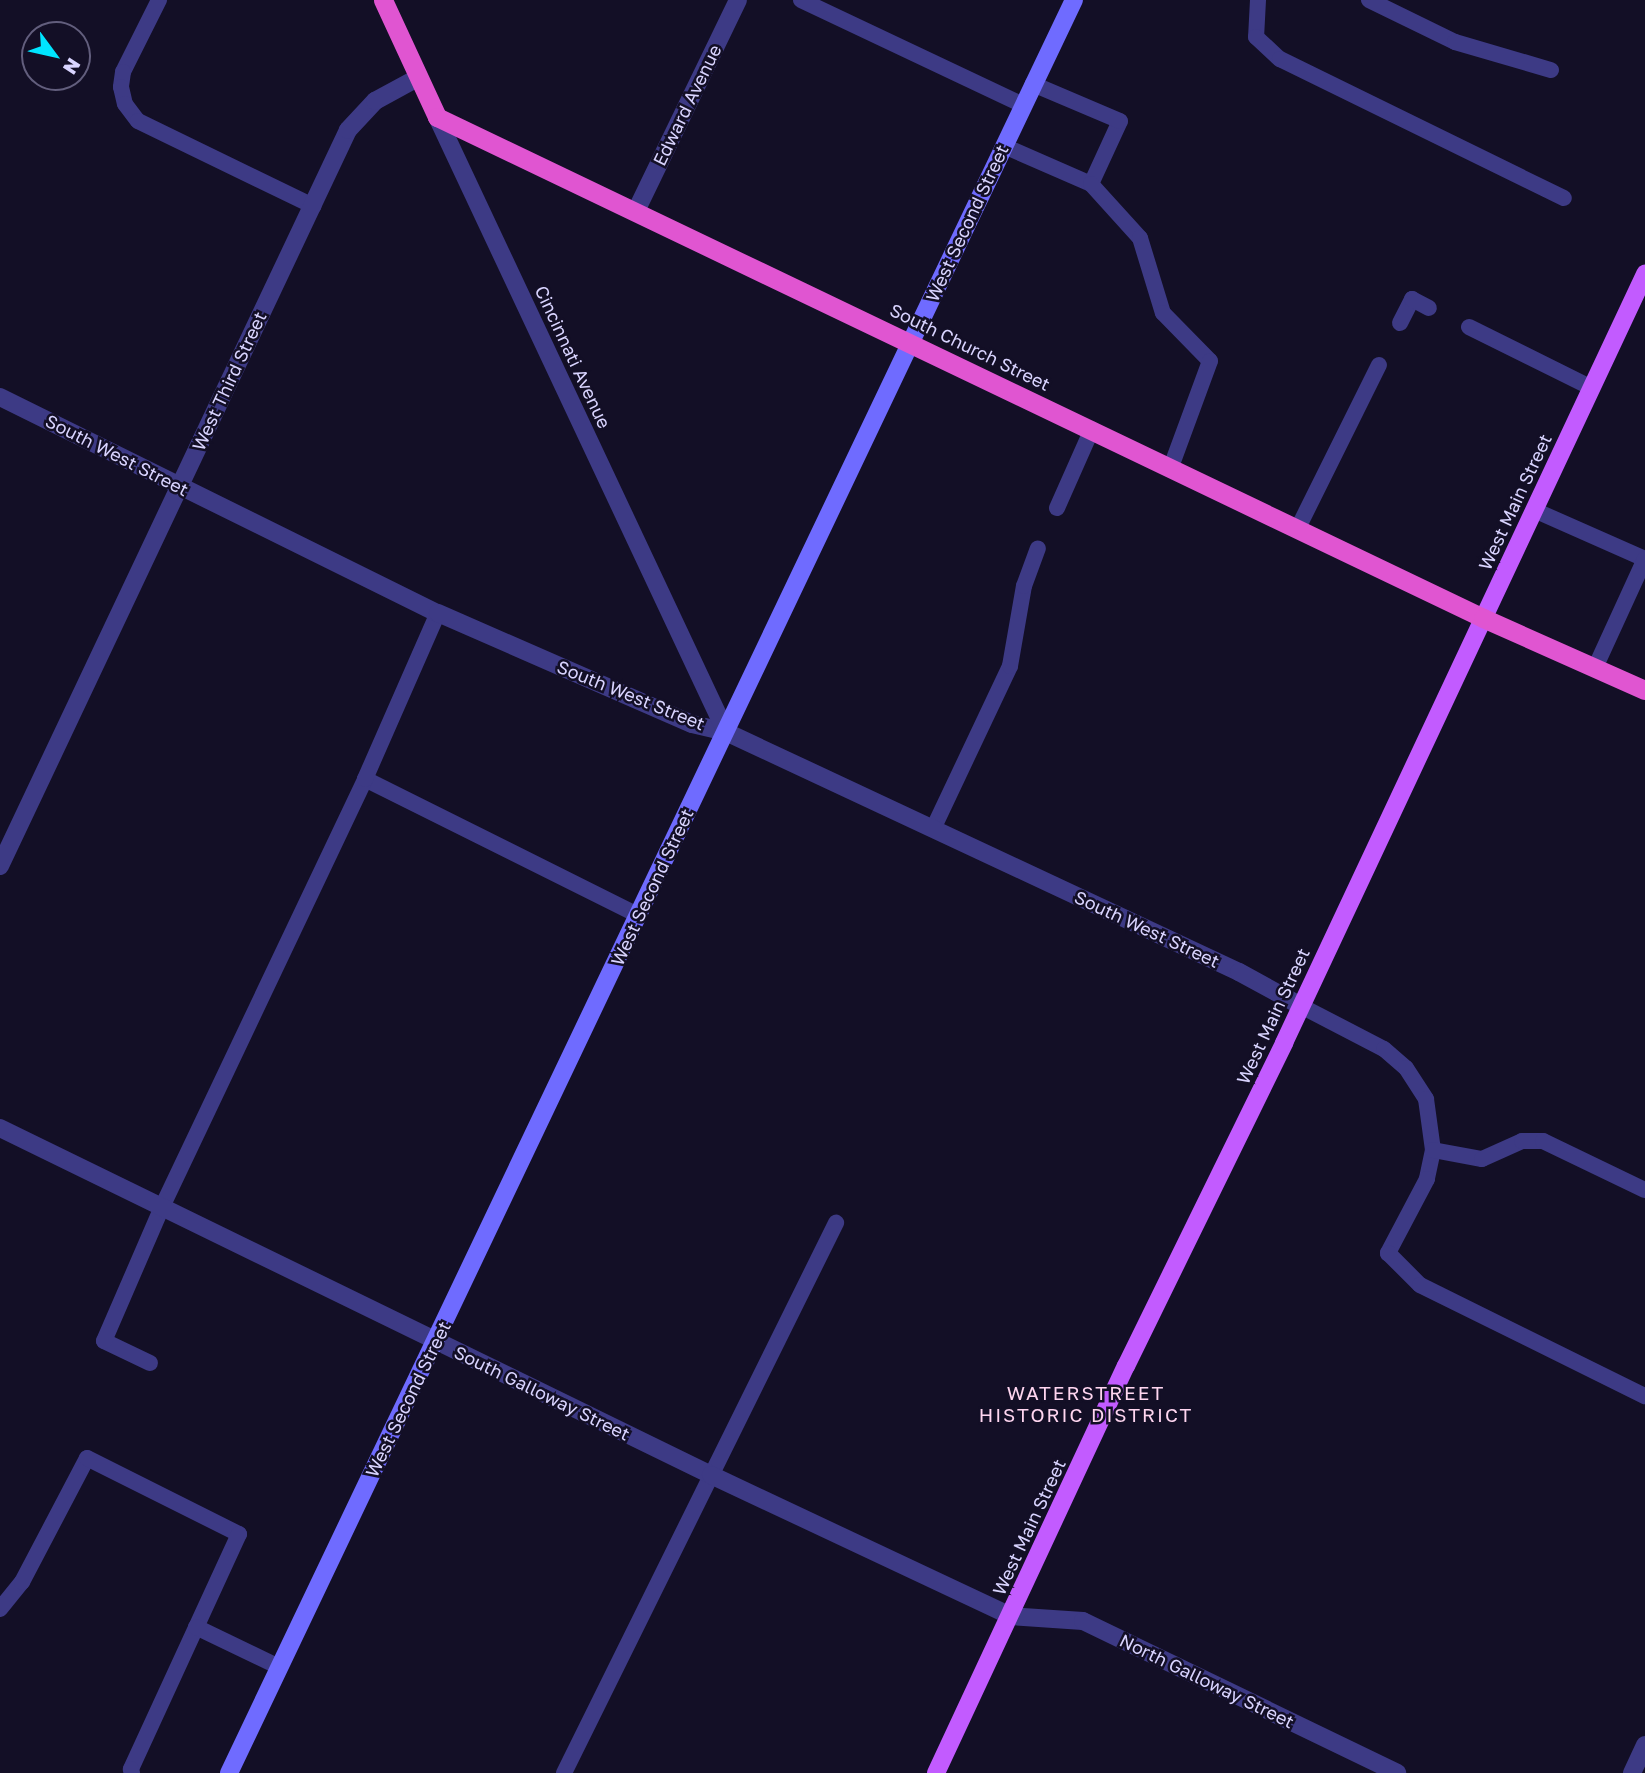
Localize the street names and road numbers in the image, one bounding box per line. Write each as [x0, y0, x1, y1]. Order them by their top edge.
street label: Edward Avenue [648, 41, 726, 169]
street label: West Second Street [921, 141, 1013, 305]
street label: Cincinnati Avenue [530, 282, 616, 432]
street label: South Church Street [886, 299, 1054, 395]
street label: West Third Street [187, 308, 271, 454]
street label: South West Street [42, 410, 192, 500]
street label: West Main Street [1474, 431, 1556, 573]
street label: South West Street [554, 655, 708, 735]
street label: West Second Street [606, 805, 698, 969]
street label: South West Street [1071, 886, 1223, 972]
street label: West Main Street [1232, 945, 1314, 1087]
street label: West Second Street [361, 1318, 455, 1480]
street label: South Galloway Street [451, 1341, 633, 1445]
street label: West Main Street [988, 1456, 1070, 1598]
street label: North Galloway Street [1116, 1629, 1298, 1733]

